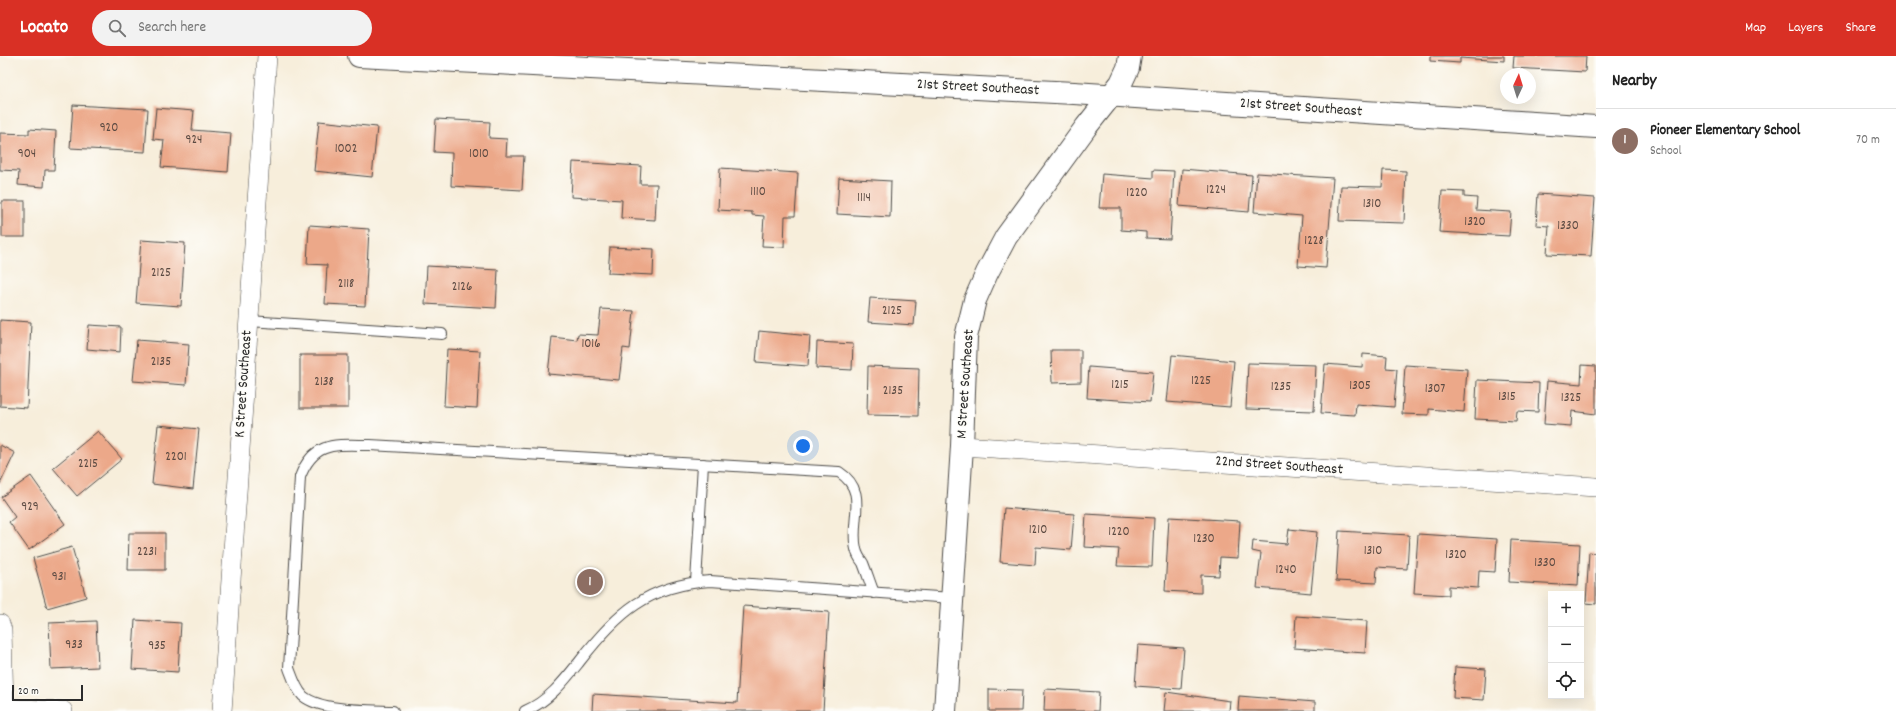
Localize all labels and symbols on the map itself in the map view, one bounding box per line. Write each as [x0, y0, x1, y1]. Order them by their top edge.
north arrow [1500, 68, 1536, 104]
street label: 21st Street Southeast [916, 74, 1040, 102]
street label: 21st Street Southeast [1239, 93, 1363, 123]
house number: 920 [100, 119, 118, 138]
house number: 924 [185, 131, 203, 150]
house number: 1002 [335, 140, 357, 159]
house number: 904 [18, 145, 36, 164]
house number: 1010 [469, 145, 489, 164]
house number: 1224 [1206, 181, 1226, 200]
house number: 1110 [750, 183, 766, 202]
house number: 1220 [1126, 184, 1148, 203]
house number: 1114 [857, 189, 871, 208]
house number: 1310 [1363, 195, 1381, 214]
house number: 1320 [1464, 213, 1486, 232]
house number: 1330 [1557, 217, 1579, 236]
house number: 1228 [1304, 232, 1324, 251]
house number: 2125 [151, 264, 171, 283]
house number: 2118 [338, 275, 354, 294]
house number: 2126 [452, 278, 472, 297]
house number: 2125 [882, 302, 902, 321]
street label: M Street Southeast [951, 328, 981, 440]
street label: K Street Southeast [229, 329, 259, 439]
house number: 1016 [581, 335, 601, 354]
house number: 2135 [151, 353, 171, 372]
house number: 1225 [1191, 372, 1211, 391]
house number: 2138 [314, 373, 334, 392]
house number: 1215 [1111, 376, 1129, 395]
house number: 1305 [1349, 377, 1371, 396]
house number: 1235 [1271, 378, 1291, 397]
house number: 1307 [1425, 380, 1445, 399]
house number: 2135 [883, 382, 903, 401]
house number: 1315 [1498, 388, 1516, 407]
house number: 1325 [1561, 389, 1581, 408]
your location [793, 436, 813, 456]
house number: 2201 [165, 448, 187, 467]
street label: 22nd Street Southeast [1214, 451, 1344, 481]
house number: 2215 [78, 455, 98, 474]
house number: 929 [21, 498, 39, 517]
house number: 1210 [1029, 521, 1047, 540]
house number: 1220 [1108, 523, 1130, 542]
house number: 1230 [1193, 530, 1215, 549]
house number: 1310 [1364, 542, 1382, 561]
house number: 2231 [137, 543, 157, 562]
house number: 1320 [1445, 546, 1467, 565]
house number: 1330 [1534, 554, 1556, 573]
house number: 1240 [1275, 561, 1297, 580]
pin: 1 [577, 567, 603, 597]
house number: 931 [52, 568, 66, 587]
house number: 933 [65, 636, 83, 655]
house number: 935 [148, 637, 166, 656]
scale bar [12, 683, 83, 702]

